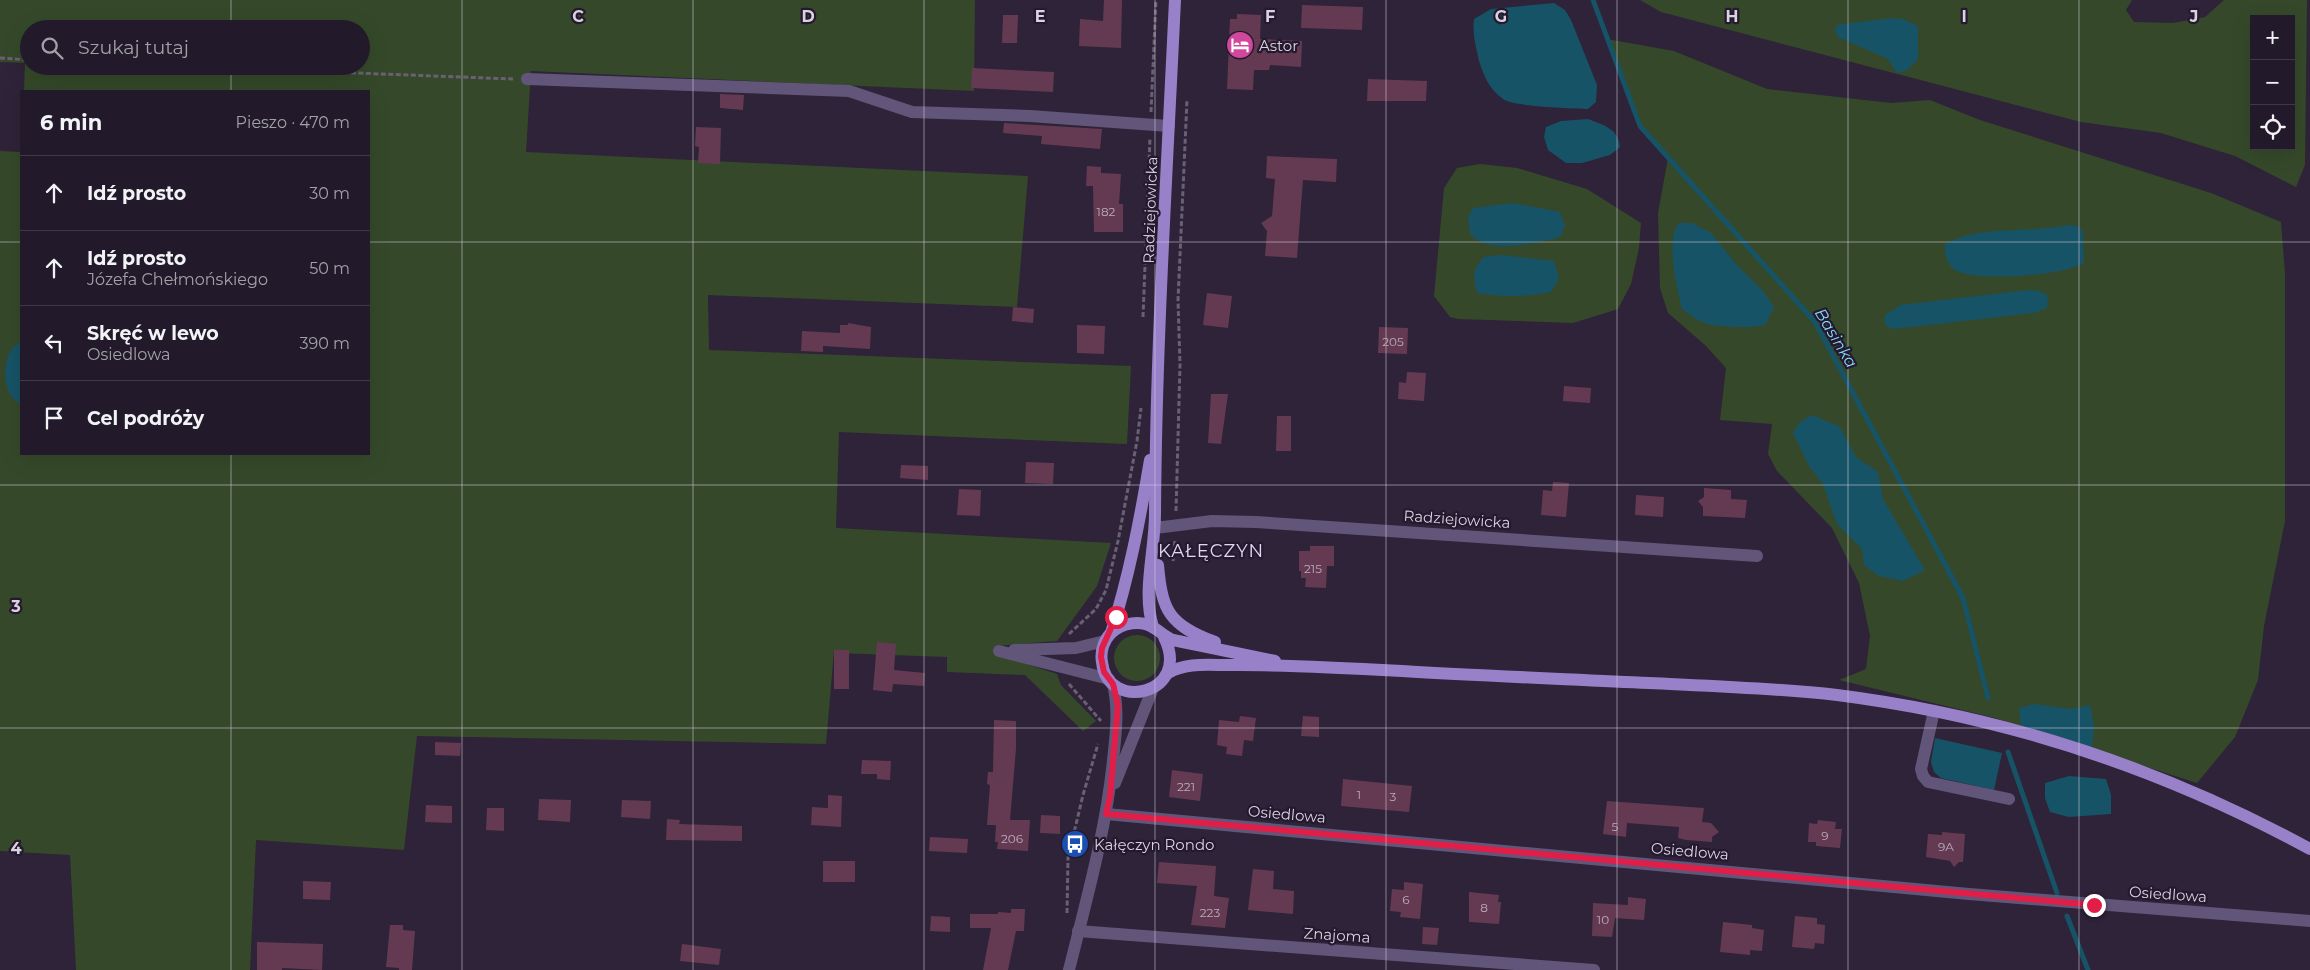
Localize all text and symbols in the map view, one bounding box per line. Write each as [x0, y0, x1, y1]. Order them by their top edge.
text: C [572, 7, 584, 26]
text: D [801, 7, 815, 26]
text: E [1035, 7, 1045, 26]
text: F [1265, 7, 1275, 26]
text: G [1495, 7, 1507, 26]
text: H [1726, 7, 1738, 26]
text: I [1961, 7, 1967, 26]
text: J [2189, 7, 2198, 26]
map controls [2250, 15, 2295, 150]
button: + [2250, 15, 2295, 60]
search box [20, 20, 370, 75]
hotel icon: Astor [1225, 30, 1255, 60]
icon: search [38, 34, 66, 62]
text: Szukaj tutaj [78, 36, 189, 59]
place label: Astor [1259, 36, 1298, 55]
button: − [2250, 60, 2295, 105]
button: locate [2250, 105, 2295, 150]
text: 6 min [40, 110, 102, 135]
text: Pieszo · 470 m [236, 113, 350, 132]
street label: Radziejowicka [1139, 156, 1161, 264]
icon: ahead [40, 179, 68, 207]
text: Idź prosto [87, 182, 186, 205]
text: 30 m [309, 184, 350, 203]
house number: 182 [1097, 204, 1116, 219]
text: Idź prosto [87, 247, 186, 270]
icon: ahead [40, 254, 68, 282]
text: 50 m [309, 259, 350, 278]
text: Józefa Chełmońskiego [87, 270, 268, 289]
water label: Basinka [1811, 305, 1861, 371]
text: Skręć w lewo [87, 322, 219, 345]
icon: left [40, 329, 68, 357]
text: 390 m [299, 334, 350, 353]
house number: 205 [1382, 334, 1404, 349]
text: Osiedlowa [87, 345, 170, 364]
icon: arrive [40, 404, 68, 432]
text: Cel podróży [87, 407, 204, 430]
street label: Radziejowicka [1403, 506, 1511, 532]
district label: KAŁĘCZYN [1158, 540, 1264, 562]
house number: 215 [1304, 561, 1322, 576]
text: 3 [10, 597, 21, 616]
route start [1105, 606, 1128, 629]
house number: 221 [1177, 779, 1195, 794]
house number: 1 [1357, 787, 1361, 802]
house number: 3 [1390, 789, 1397, 804]
street label: Osiedlowa [1247, 801, 1327, 827]
house number: 5 [1612, 819, 1619, 834]
house number: 9 [1821, 828, 1829, 843]
bus stop icon: Kałęczyn Rondo [1060, 829, 1090, 859]
house number: 206 [1001, 831, 1023, 846]
place label: Kałęczyn Rondo [1094, 835, 1214, 854]
street label: Osiedlowa [1650, 838, 1730, 864]
text: 4 [10, 839, 22, 858]
house number: 9A [1938, 839, 1954, 854]
street label: Osiedlowa [2128, 882, 2208, 906]
house number: 6 [1402, 892, 1410, 907]
route end [2083, 894, 2106, 917]
house number: 8 [1480, 900, 1488, 915]
house number: 223 [1200, 905, 1220, 920]
house number: 10 [1597, 912, 1609, 927]
street label: Znajoma [1303, 923, 1371, 947]

